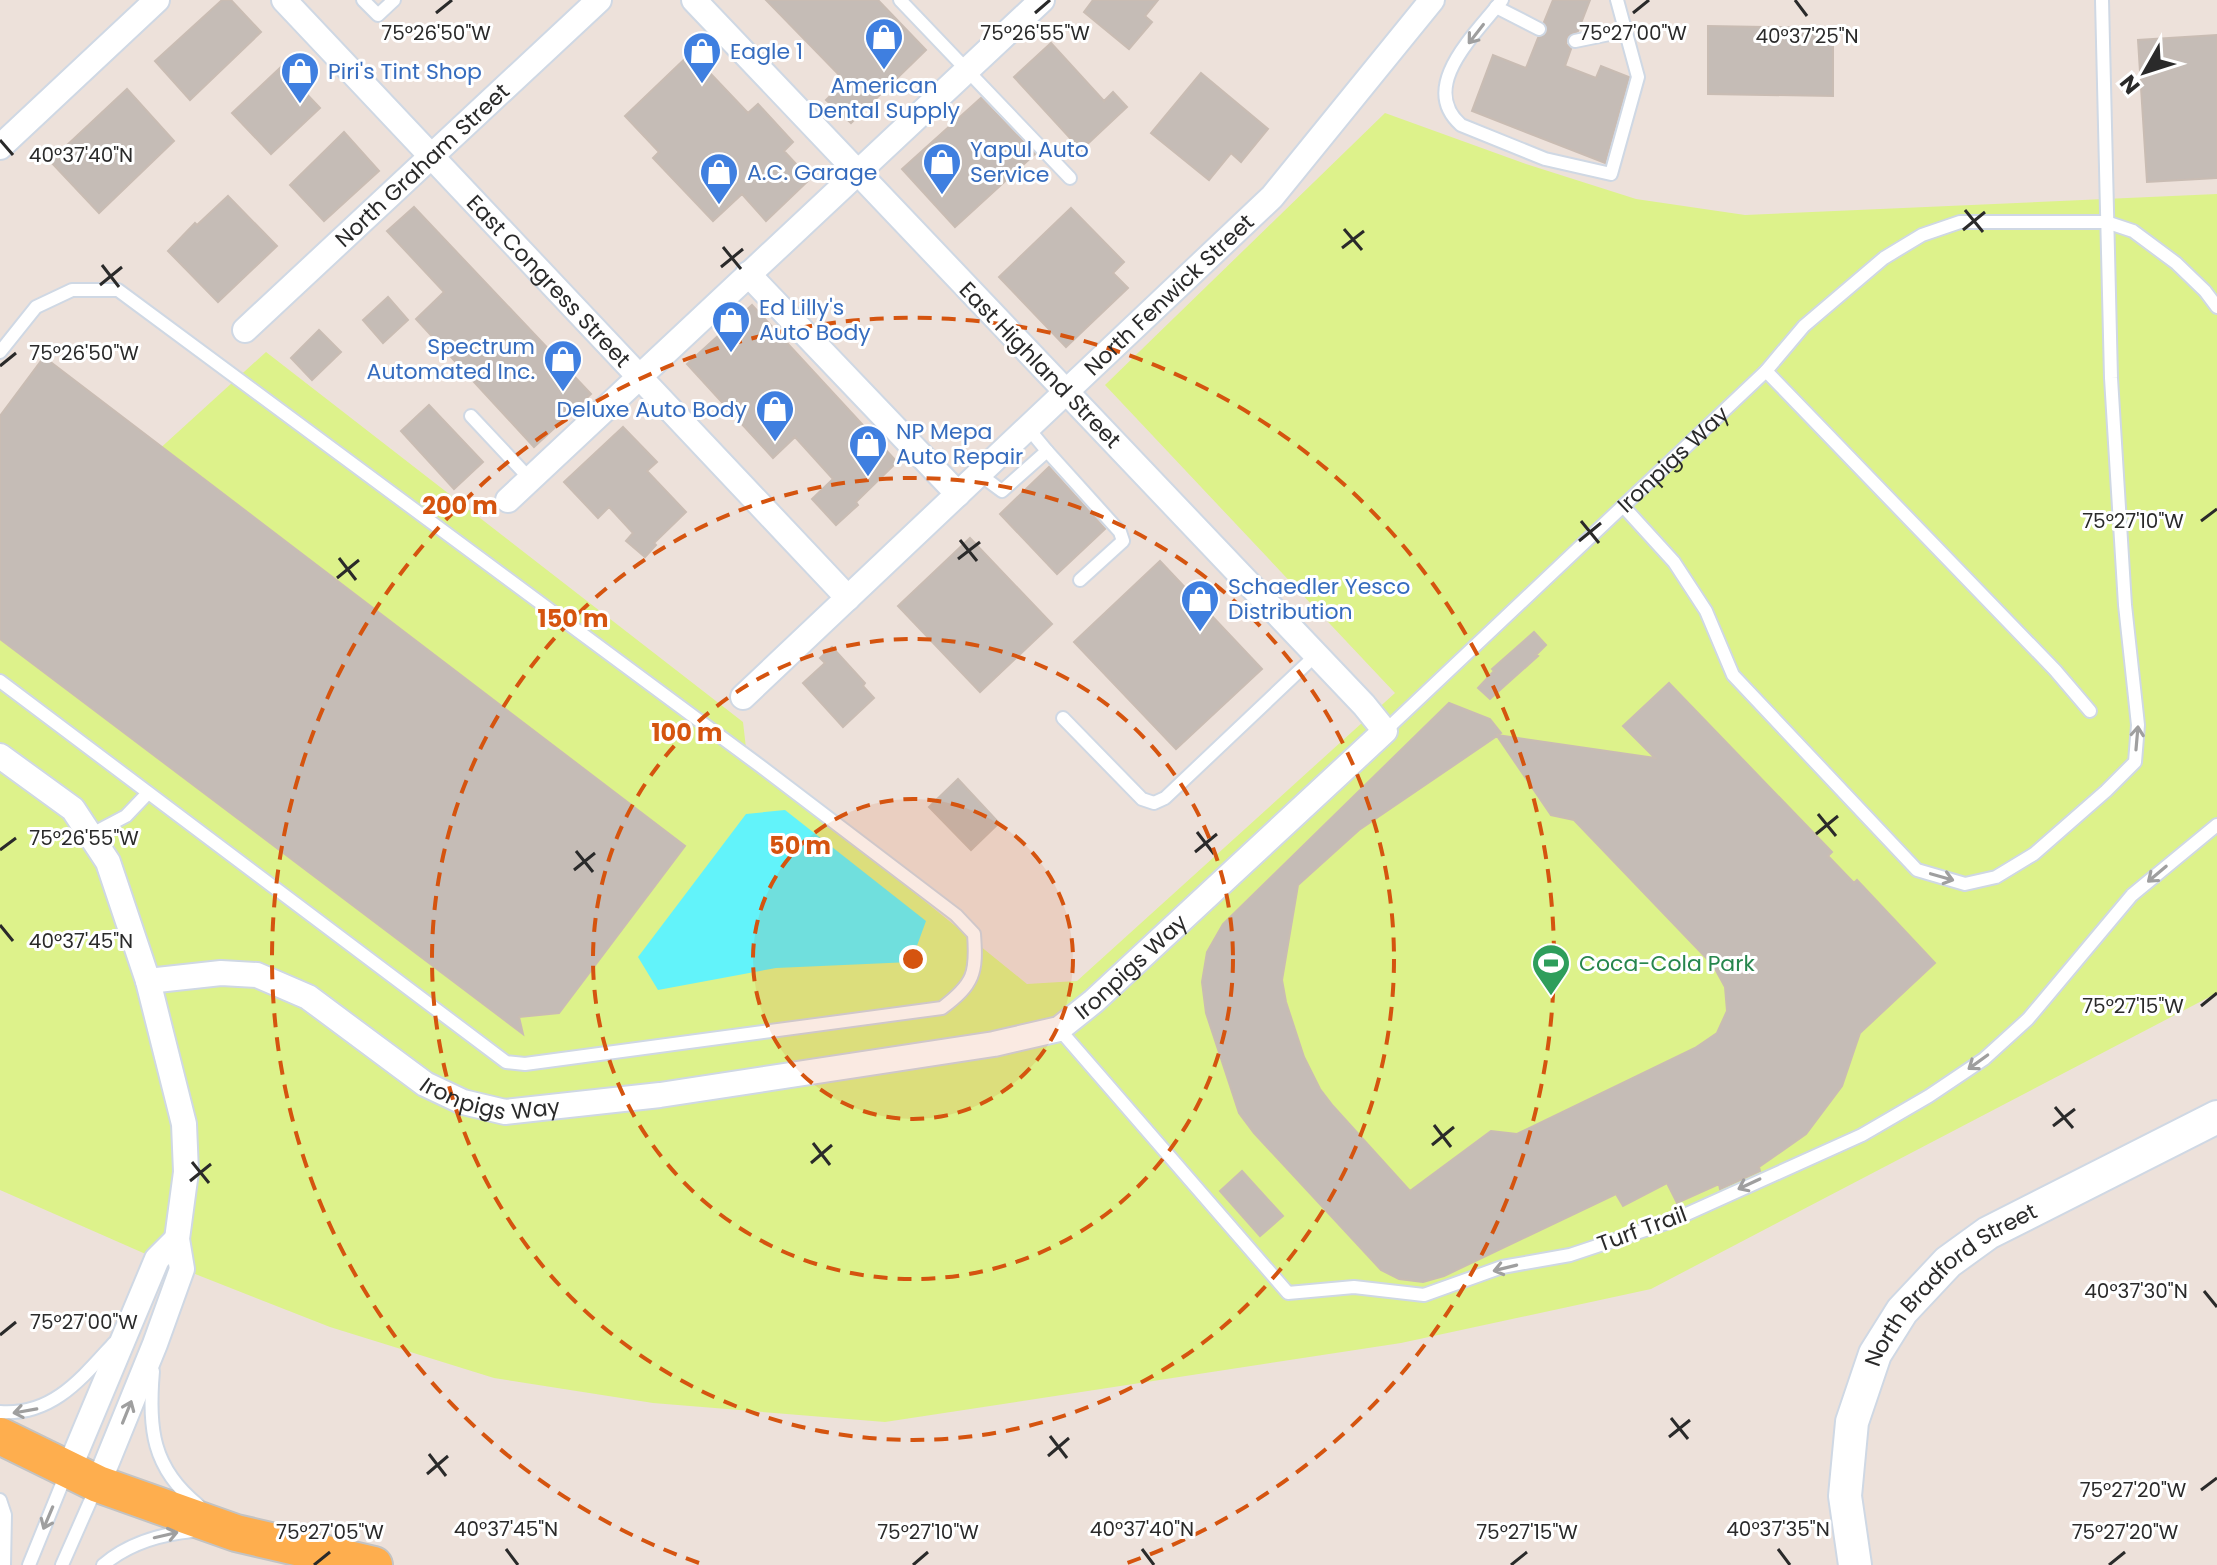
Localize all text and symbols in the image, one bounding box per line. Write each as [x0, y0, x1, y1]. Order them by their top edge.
shop icon: American Dental Supply [863, 16, 905, 71]
text: 75°26'50"W [381, 19, 491, 47]
text: 75°26'55"W [980, 19, 1090, 47]
text: 75°27'00"W [1579, 19, 1687, 47]
text: 40°37'25"N [1755, 22, 1859, 50]
one-way arrow [1467, 23, 1485, 44]
shop icon: Eagle 1 [681, 30, 723, 85]
north arrow [2105, 32, 2185, 112]
place label: Eagle 1 [730, 36, 803, 67]
shop icon: Piri's Tint Shop [279, 50, 321, 105]
place label: Piri's Tint Shop [328, 56, 482, 87]
text: N [2113, 68, 2147, 100]
place label: American Dental Supply [808, 70, 961, 126]
street label: North Graham Street [328, 76, 516, 254]
place label: Yapul Auto Service [970, 134, 1089, 190]
text: 40°37'40"N [29, 141, 133, 169]
shop icon: Yapul Auto Service [921, 141, 963, 196]
shop icon: A.C. Garage [698, 151, 740, 206]
place label: A.C. Garage [747, 157, 878, 188]
street label: East Congress Street [460, 188, 638, 374]
street label: North Fenwick Street [1077, 207, 1261, 382]
street label: East Highland Street [952, 275, 1128, 455]
place label: Ed Lilly's Auto Body [759, 292, 871, 348]
shop icon: Ed Lilly's Auto Body [710, 299, 752, 354]
place label: Spectrum Automated Inc. [367, 331, 535, 387]
shop icon: Spectrum Automated Inc. [542, 338, 584, 393]
text: 75°26'50"W [29, 339, 139, 367]
shop icon: Deluxe Auto Body [754, 388, 796, 443]
place label: Deluxe Auto Body [557, 394, 748, 425]
street label: Ironpigs Way [1610, 398, 1736, 519]
place label: NP Mepa Auto Repair [896, 416, 1023, 472]
shop icon: NP Mepa Auto Repair [847, 423, 889, 478]
text: 200 m [422, 489, 498, 522]
text: 75°27'10"W [2082, 507, 2184, 535]
place label: Schaedler Yesco Distribution [1228, 571, 1410, 627]
shop icon: Schaedler Yesco Distribution [1179, 578, 1221, 633]
text: 150 m [538, 602, 608, 635]
text: 100 m [652, 716, 722, 749]
one-way arrow [2130, 725, 2145, 752]
text: 75°26'55"W [29, 824, 139, 852]
text: 50 m [769, 829, 831, 862]
one-way arrow [2147, 865, 2167, 883]
one-way arrow [1929, 870, 1955, 885]
street label: Ironpigs Way [1068, 906, 1194, 1026]
text: 40°37'45"N [29, 927, 133, 955]
sports icon: Coca-Cola Park [1530, 942, 1572, 997]
centre of rings [899, 945, 927, 973]
place label: Coca-Cola Park [1579, 948, 1755, 979]
text: 75°27'15"W [2082, 992, 2184, 1020]
one-way arrow [1968, 1053, 1989, 1070]
street label: Ironpigs Way [414, 1070, 562, 1127]
one-way arrow [1738, 1177, 1762, 1192]
street label: North Bradford Street [1857, 1195, 2042, 1370]
street label: Turf Trail [1593, 1199, 1691, 1259]
one-way arrow [1492, 1261, 1518, 1276]
text: 40°37'30"N [2084, 1277, 2188, 1305]
text: 75°27'00"W [30, 1308, 138, 1336]
one-way arrow [121, 1400, 136, 1425]
one-way arrow [12, 1404, 38, 1419]
text: 75°27'20"W [2080, 1476, 2187, 1504]
one-way arrow [40, 1505, 55, 1530]
text: 40°37'45"N [454, 1515, 558, 1543]
text: 40°37'40"N [1090, 1515, 1194, 1543]
text: 40°37'35"N [1726, 1515, 1830, 1543]
text: 75°27'05"W [276, 1518, 384, 1546]
text: 75°27'10"W [877, 1518, 979, 1546]
text: 75°27'15"W [1476, 1518, 1578, 1546]
text: 75°27'20"W [2072, 1518, 2179, 1546]
one-way arrow [153, 1527, 178, 1542]

